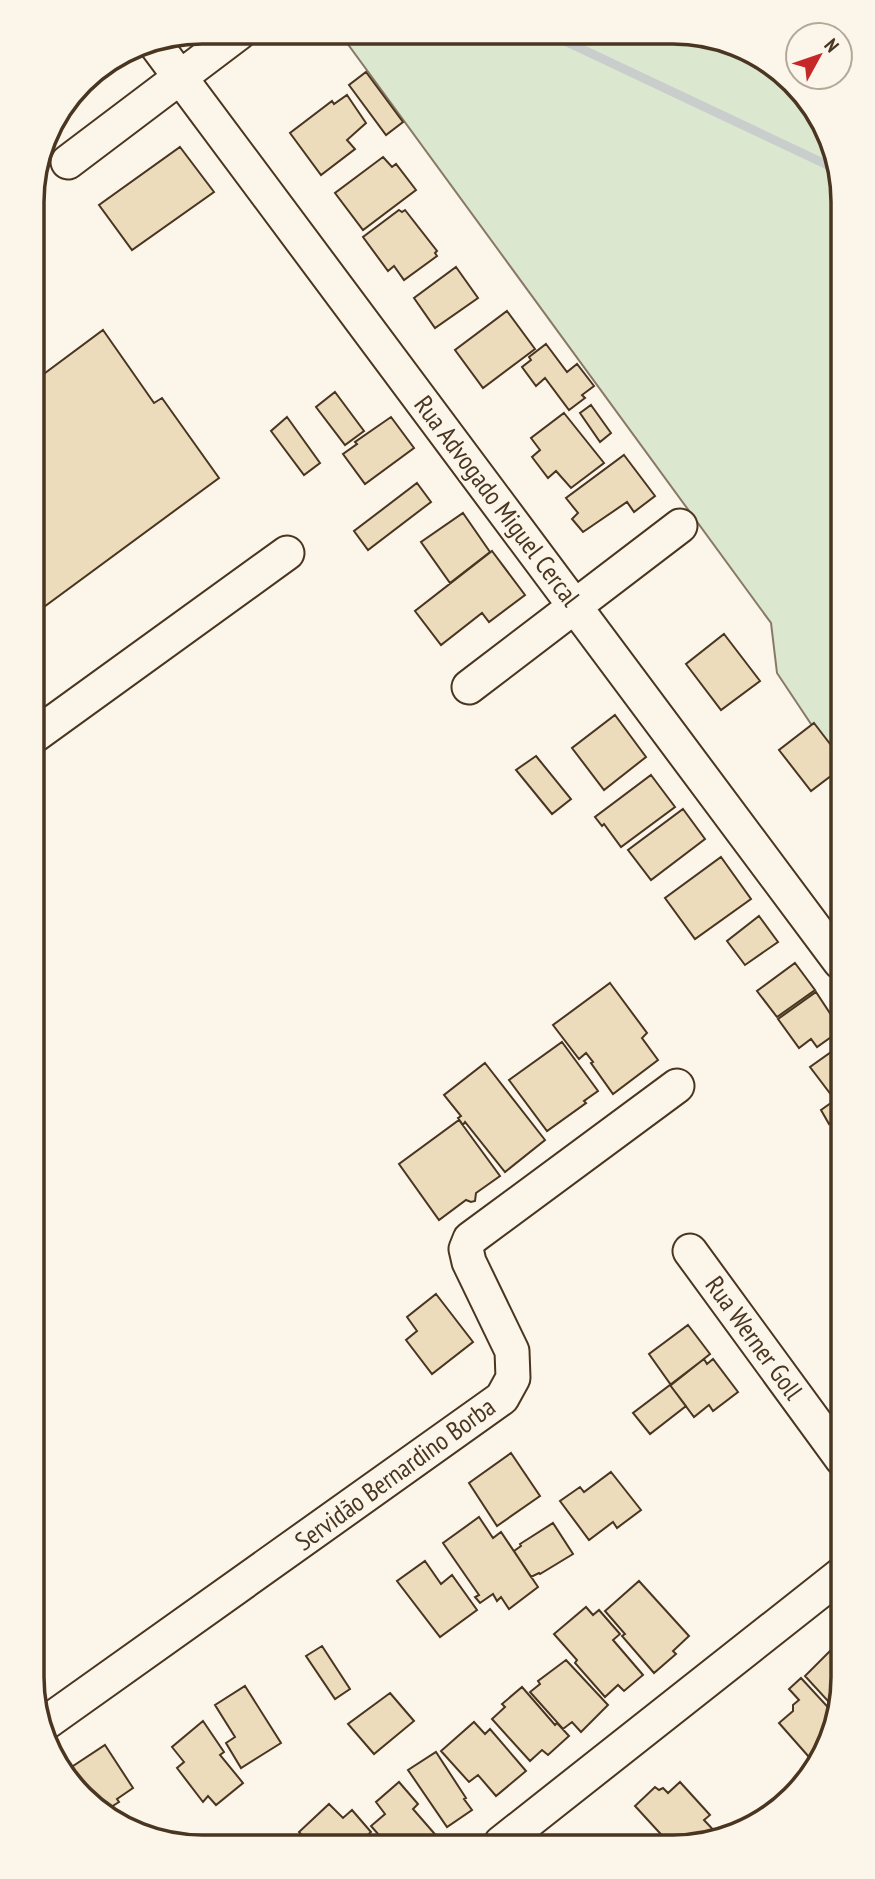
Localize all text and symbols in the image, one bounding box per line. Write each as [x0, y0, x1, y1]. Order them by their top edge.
north arrow [784, 21, 854, 91]
text: N [820, 33, 845, 57]
street label: Rua Advogado Miguel Cercal [407, 389, 587, 613]
street label: Rua Werner Goll [699, 1270, 810, 1406]
street label: Servidão Bernardino Borba [288, 1390, 501, 1557]

